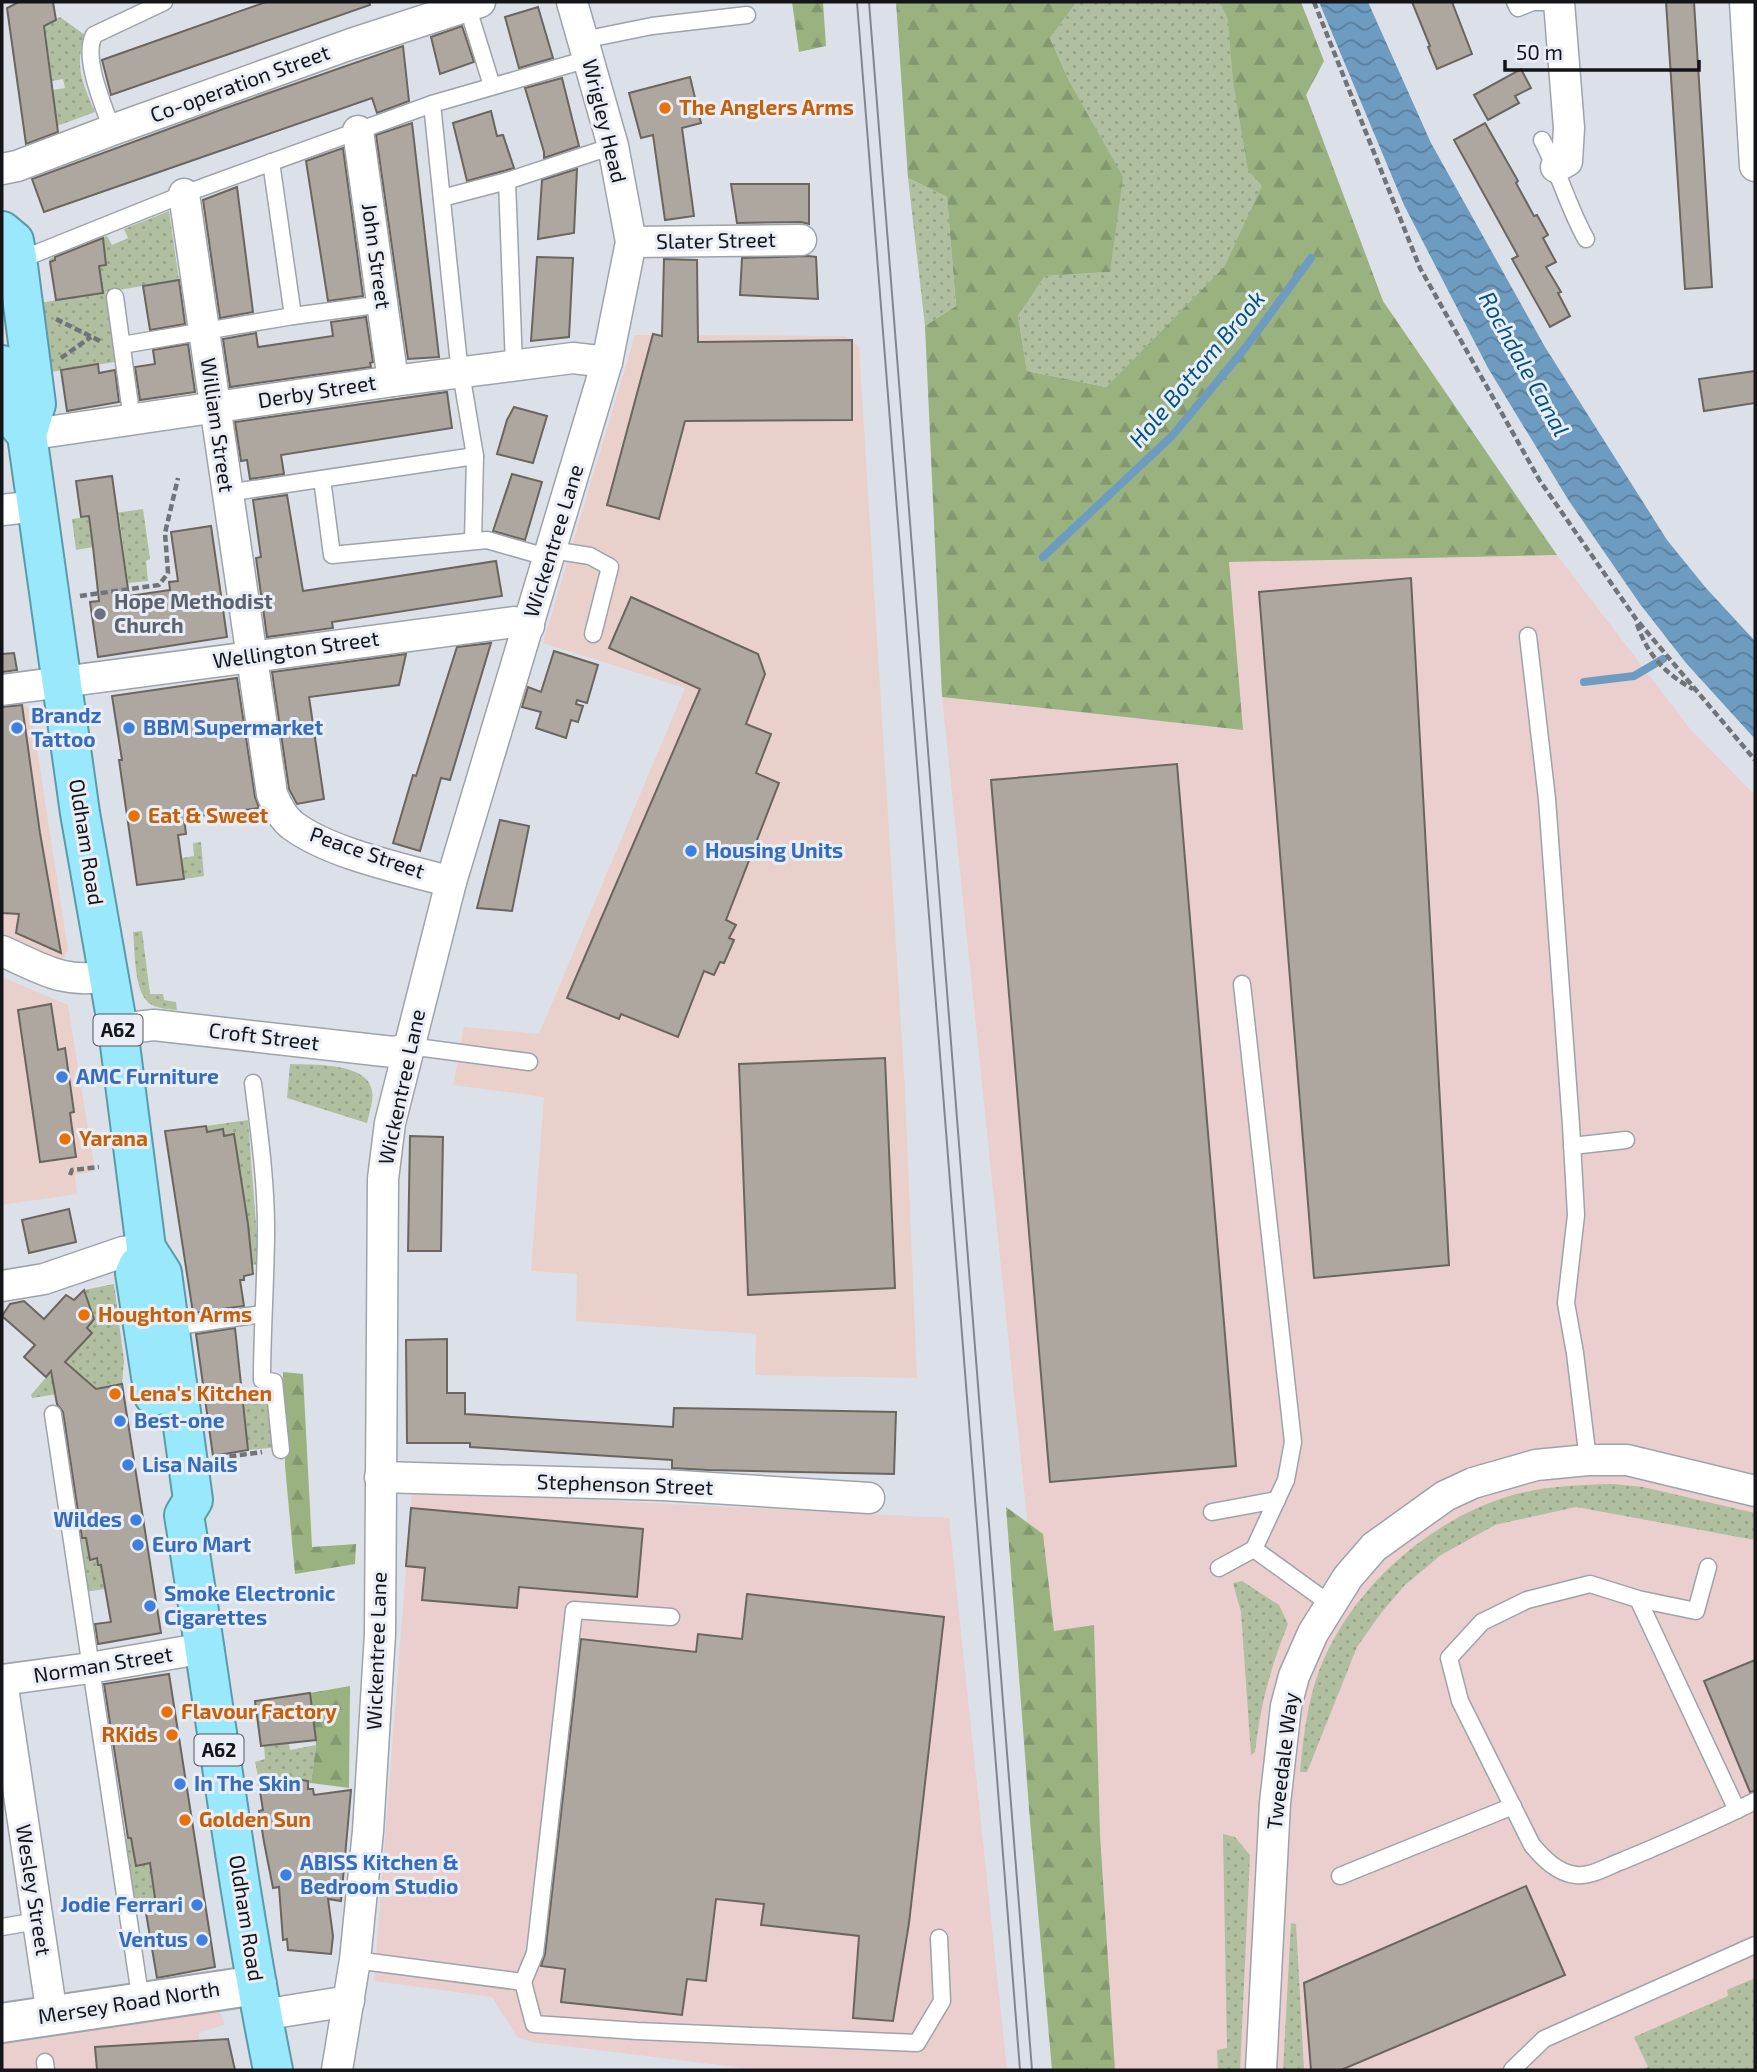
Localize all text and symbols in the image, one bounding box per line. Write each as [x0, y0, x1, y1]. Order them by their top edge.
scale bar [1505, 28, 1699, 72]
street label: Co-operation Street [146, 39, 333, 127]
text: 50 m [1516, 39, 1563, 64]
street label: Wrigley Head [578, 56, 633, 185]
place label: The Anglers Arms [679, 94, 854, 119]
marker: The Anglers Arms [657, 100, 673, 116]
street label: John Street [358, 201, 397, 310]
street label: Slater Street [656, 226, 776, 253]
water label: Hole Bottom Brook [1122, 284, 1270, 452]
water label: Rochdale Canal [1474, 286, 1576, 441]
street label: William Street [197, 356, 240, 494]
street label: Derby Street [256, 369, 378, 412]
street label: Wickentree Lane [517, 461, 588, 620]
place label: Hope Methodist Church [114, 588, 273, 637]
marker: Hope Methodist Church [92, 606, 108, 622]
street label: Wellington Street [211, 624, 381, 673]
place label: Brandz Tattoo [31, 702, 102, 751]
place label: BBM Supermarket [143, 714, 323, 739]
marker: Brandz Tattoo [9, 720, 25, 736]
marker: BBM Supermarket [121, 720, 137, 736]
street label: Oldham Road [65, 777, 110, 907]
place label: Eat & Sweet [148, 802, 269, 827]
marker: Eat & Sweet [126, 808, 142, 824]
street label: Peace Street [307, 820, 428, 883]
place label: Housing Units [705, 837, 843, 862]
marker: Housing Units [683, 843, 699, 859]
street label: Wickentree Lane [372, 1007, 429, 1167]
road number: A62 [94, 1014, 142, 1046]
street label: Croft Street [208, 1016, 321, 1055]
place label: AMC Furniture [76, 1063, 219, 1088]
marker: AMC Furniture [54, 1069, 70, 1085]
place label: Yarana [79, 1125, 148, 1150]
marker: Yarana [57, 1131, 73, 1147]
place label: Houghton Arms [98, 1301, 252, 1326]
marker: Houghton Arms [76, 1307, 92, 1323]
place label: Lena's Kitchen [129, 1380, 272, 1405]
marker: Lena's Kitchen [107, 1386, 123, 1402]
place label: Best-one [134, 1407, 225, 1432]
marker: Best-one [112, 1413, 128, 1429]
place label: Lisa Nails [142, 1451, 238, 1476]
marker: Lisa Nails [120, 1457, 136, 1473]
street label: Stephenson Street [536, 1468, 714, 1499]
place label: Wildes [53, 1506, 122, 1531]
marker: Wildes [128, 1512, 144, 1528]
place label: Euro Mart [152, 1531, 251, 1556]
marker: Euro Mart [130, 1537, 146, 1553]
street label: Wickentree Lane [360, 1571, 391, 1731]
place label: Smoke Electronic Cigarettes [164, 1580, 336, 1629]
marker: Smoke Electronic Cigarettes [142, 1598, 158, 1614]
street label: Norman Street [32, 1640, 174, 1687]
street label: Tweedale Way [1261, 1691, 1302, 1831]
place label: Flavour Factory [181, 1698, 337, 1724]
marker: Flavour Factory [159, 1704, 175, 1720]
place label: RKids [102, 1721, 158, 1746]
marker: RKids [164, 1727, 180, 1743]
road number: A62 [194, 1734, 244, 1766]
place label: In The Skin [194, 1770, 301, 1795]
marker: In The Skin [172, 1776, 188, 1792]
place label: Golden Sun [199, 1806, 311, 1831]
marker: Golden Sun [177, 1812, 193, 1828]
street label: Wesley Street [12, 1822, 57, 1957]
place label: ABISS Kitchen & Bedroom Studio [300, 1849, 459, 1898]
street label: Oldham Road [225, 1853, 270, 1983]
marker: ABISS Kitchen & Bedroom Studio [278, 1867, 294, 1883]
place label: Jodie Ferrari [60, 1891, 183, 1916]
marker: Jodie Ferrari [189, 1897, 205, 1913]
place label: Ventus [119, 1926, 188, 1951]
marker: Ventus [194, 1932, 210, 1948]
street label: Mersey Road North [36, 1975, 221, 2028]

